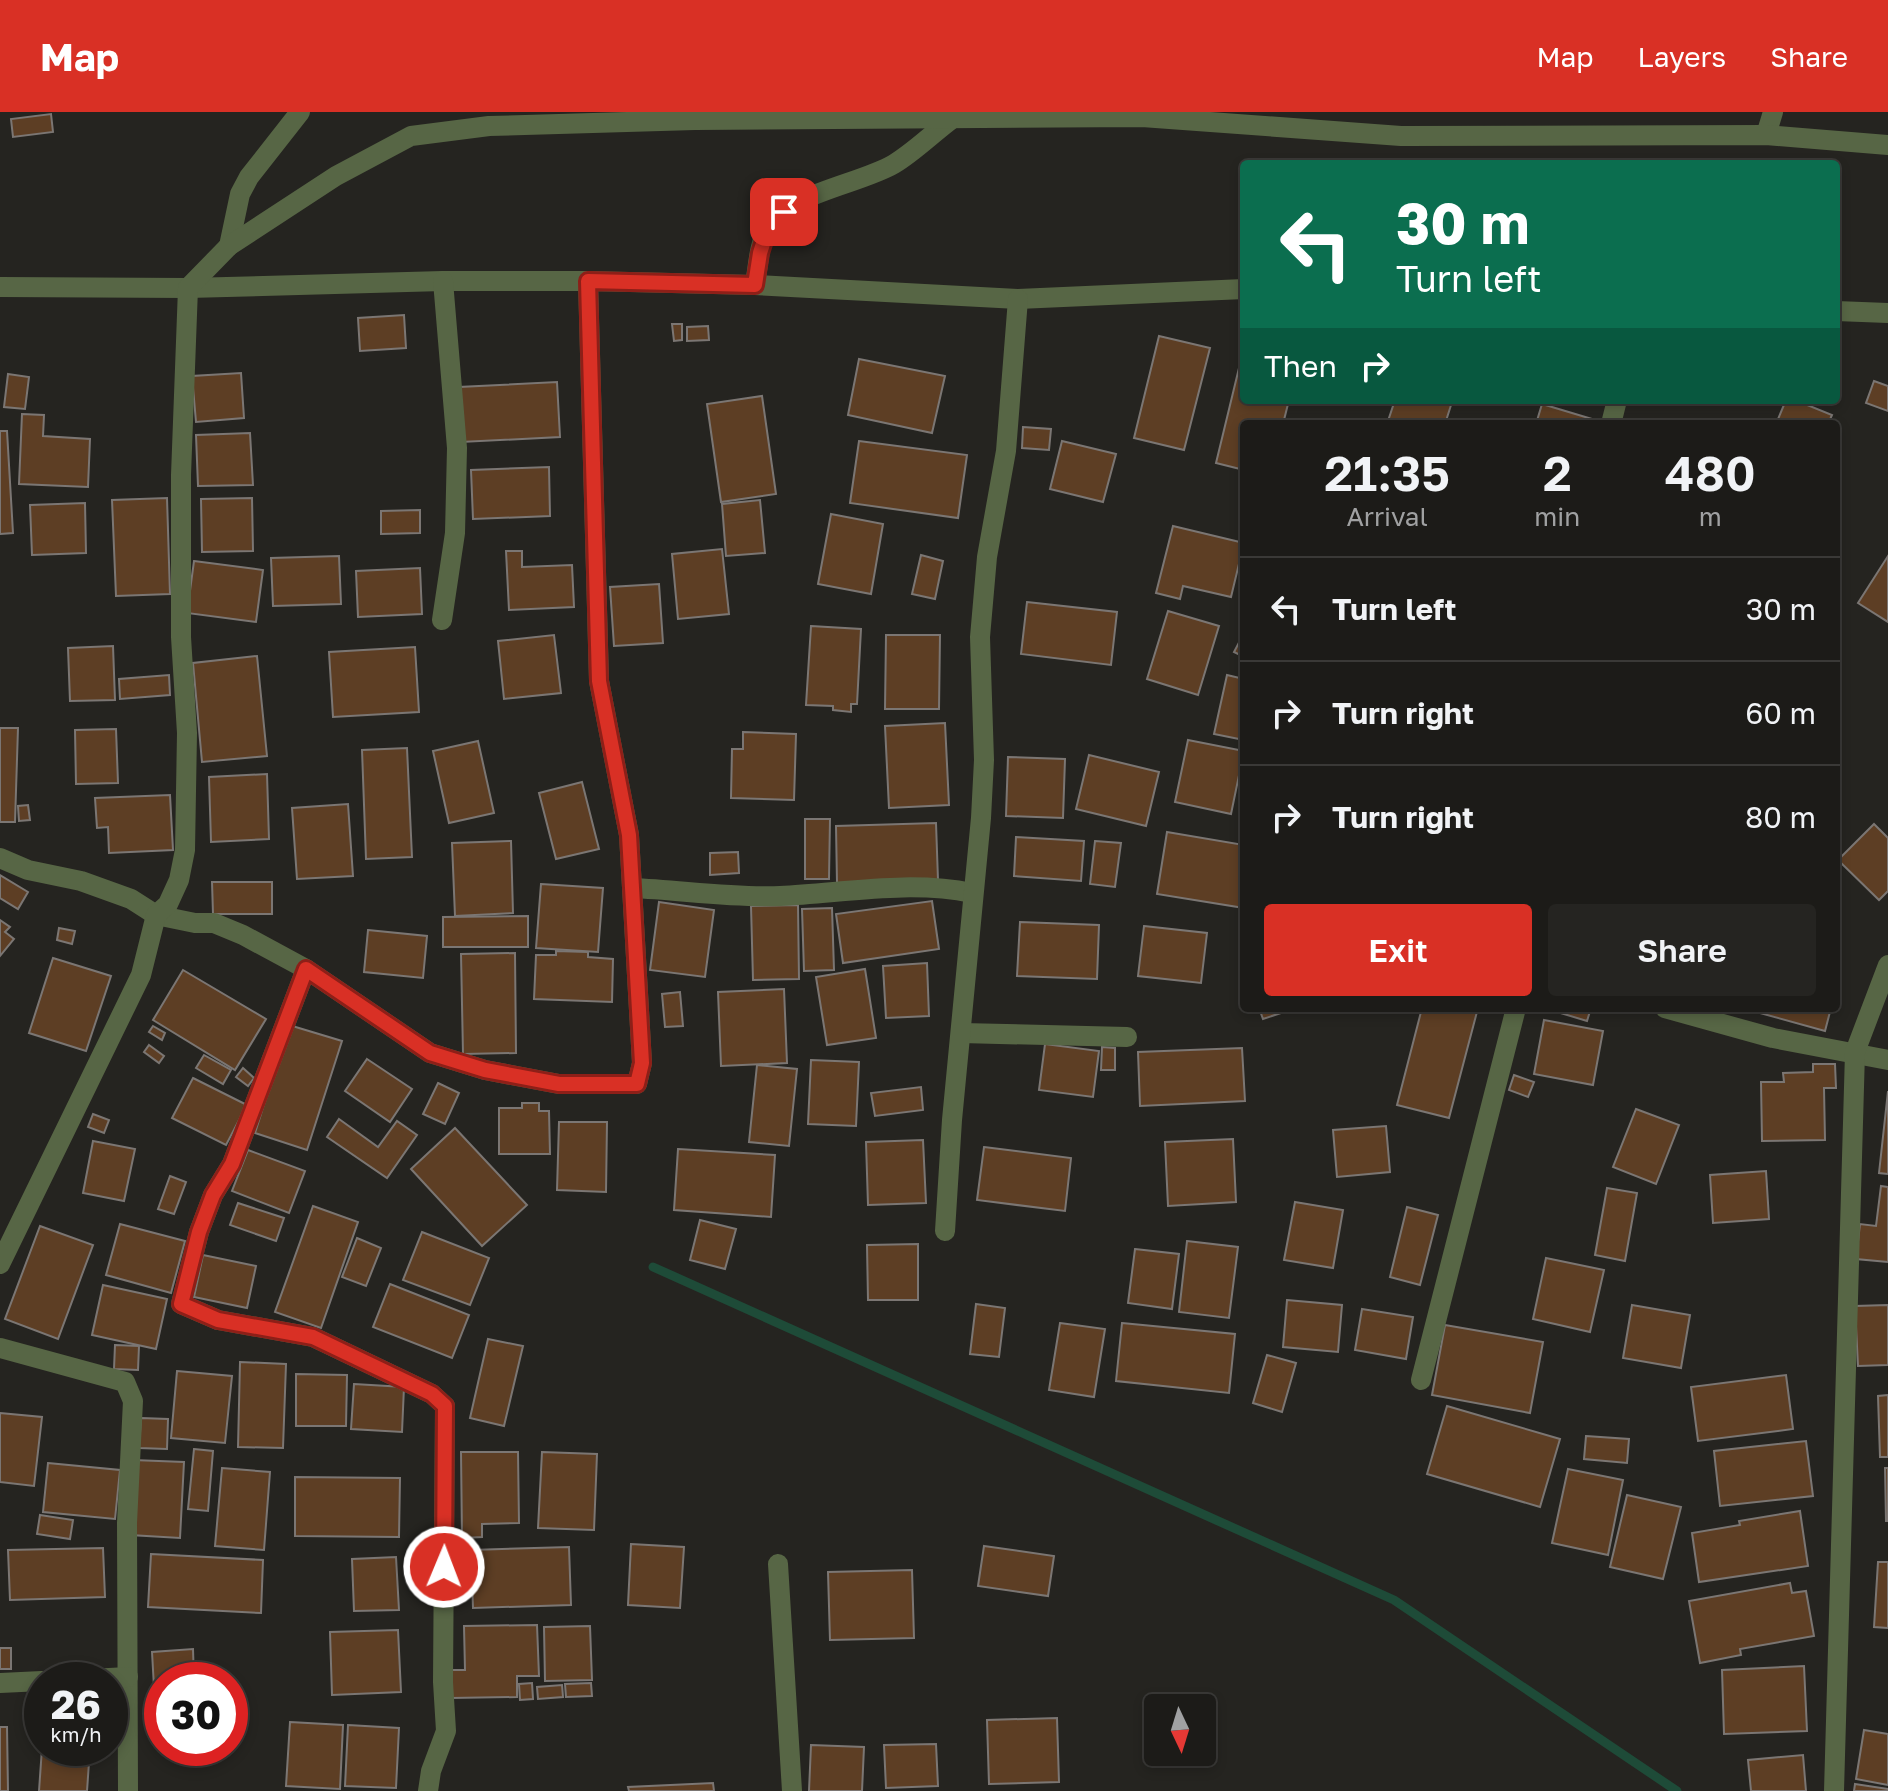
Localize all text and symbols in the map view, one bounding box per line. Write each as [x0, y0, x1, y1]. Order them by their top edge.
text: Map [40, 34, 119, 79]
text: Map [1536, 40, 1594, 73]
text: Layers [1638, 40, 1726, 73]
text: Share [1770, 40, 1848, 73]
pin [750, 178, 818, 246]
text: 30 m [1396, 189, 1530, 256]
icon: arrive [762, 190, 806, 234]
icon: left [1264, 192, 1368, 296]
text: Turn left [1396, 257, 1542, 300]
icon: right [1353, 344, 1397, 388]
text: Then [1264, 348, 1337, 384]
text: 21:35 [1324, 444, 1450, 502]
text: 2 [1543, 444, 1572, 502]
text: 480 [1665, 444, 1756, 502]
text: Arrival [1346, 501, 1428, 532]
text: min [1534, 501, 1580, 532]
text: m [1699, 501, 1722, 532]
icon: left [1264, 587, 1308, 631]
text: Turn left [1332, 591, 1457, 627]
text: 30 m [1746, 591, 1816, 627]
icon: right [1264, 691, 1308, 735]
text: Turn right [1332, 695, 1474, 731]
text: 60 m [1745, 695, 1816, 731]
icon: right [1264, 795, 1308, 839]
text: Turn right [1332, 799, 1474, 835]
text: 80 m [1745, 799, 1816, 835]
button: Exit [1264, 904, 1532, 996]
button: Share [1548, 904, 1816, 996]
position arrow [402, 1525, 486, 1609]
speed limit sign: 30 [144, 1662, 248, 1766]
text: 26 [51, 1680, 101, 1728]
north arrow [1144, 1694, 1216, 1766]
map controls [1144, 1694, 1216, 1766]
text: km/h [51, 1722, 101, 1746]

